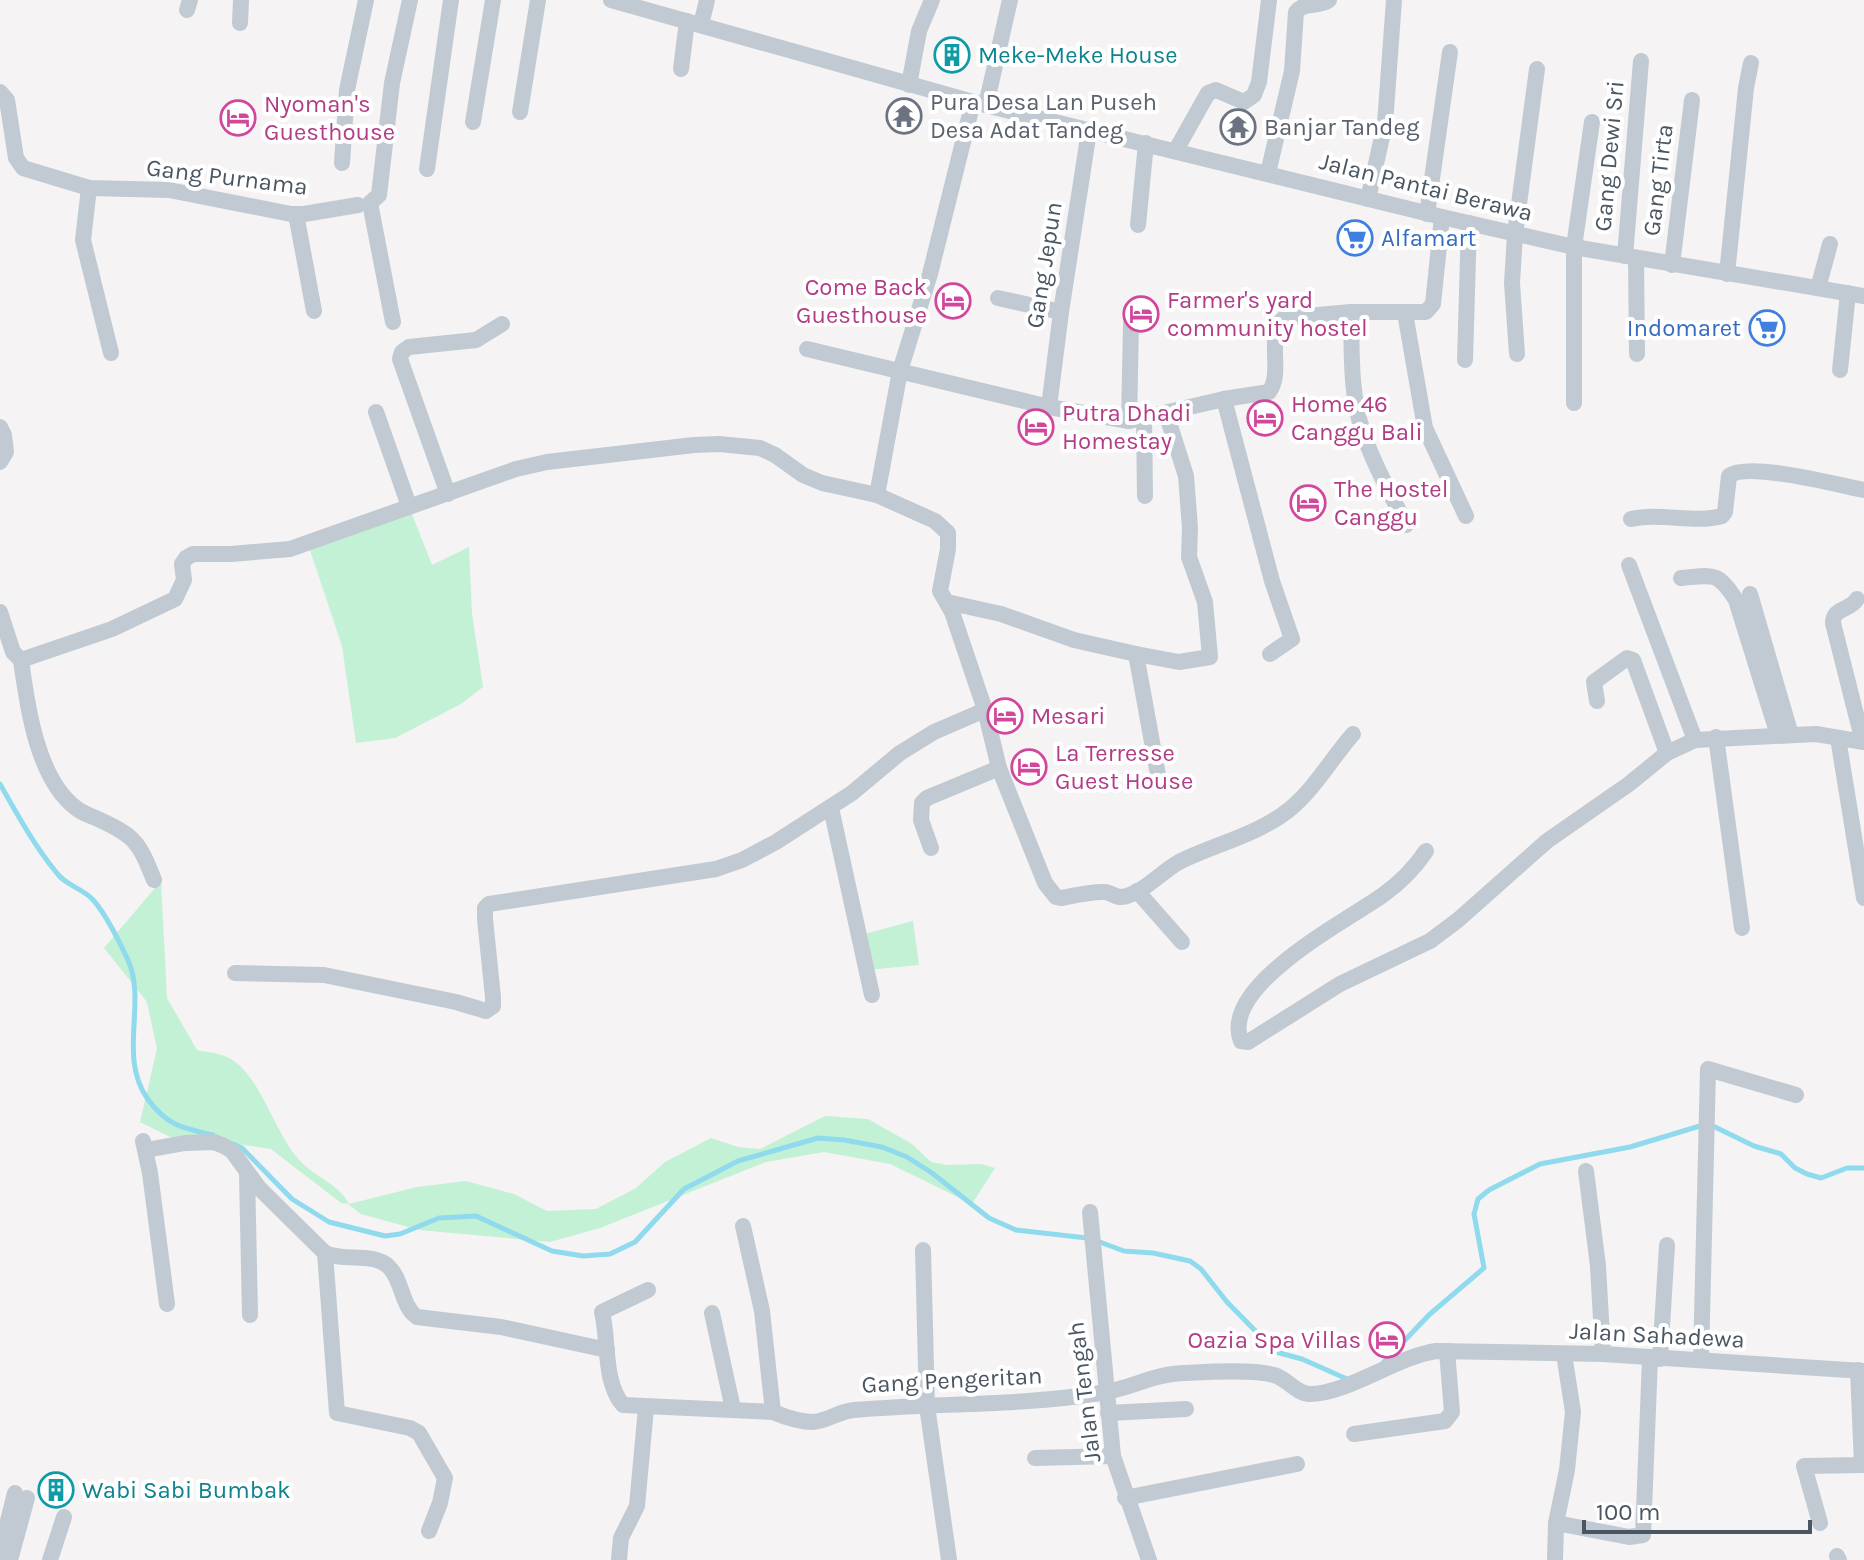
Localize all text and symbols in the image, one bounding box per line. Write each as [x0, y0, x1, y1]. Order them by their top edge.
building icon: Meke-Meke House [933, 36, 971, 74]
place label: Meke-Meke House [978, 41, 1178, 69]
street label: Gang Dewi Sri [1588, 79, 1630, 233]
place label: Pura Desa Lan Puseh Desa Adat Tandeg [930, 88, 1157, 144]
place label: Nyoman's Guesthouse [264, 90, 395, 146]
temple icon: Pura Desa Lan Puseh Desa Adat Tandeg [885, 97, 923, 135]
hotel icon: Nyoman's Guesthouse [219, 99, 257, 137]
temple icon: Banjar Tandeg [1219, 108, 1257, 146]
place label: Banjar Tandeg [1264, 113, 1420, 141]
street label: Gang Tirta [1637, 122, 1679, 238]
street label: Jalan Pantai Berawa [1316, 147, 1536, 227]
street label: Gang Purnama [145, 153, 309, 201]
street label: Gang Jepun [1020, 200, 1068, 330]
supermarket icon: Alfamart [1336, 219, 1374, 257]
place label: Alfamart [1381, 224, 1476, 252]
place label: Come Back Guesthouse [796, 273, 927, 329]
hotel icon: Come Back Guesthouse [934, 282, 972, 320]
place label: Farmer's yard community hostel [1167, 286, 1368, 342]
hotel icon: Farmer's yard community hostel [1122, 295, 1160, 333]
supermarket icon: Indomaret [1748, 309, 1786, 347]
place label: Indomaret [1627, 314, 1741, 342]
place label: Home 46 Canggu Bali [1291, 390, 1423, 446]
place label: Putra Dhadi Homestay [1062, 399, 1191, 455]
hotel icon: Home 46 Canggu Bali [1246, 399, 1284, 437]
hotel icon: Putra Dhadi Homestay [1017, 408, 1055, 446]
place label: The Hostel Canggu [1334, 475, 1448, 531]
hotel icon: The Hostel Canggu [1289, 484, 1327, 522]
hotel icon: Mesari [986, 697, 1024, 735]
place label: Mesari [1031, 702, 1105, 730]
place label: La Terresse Guest House [1055, 739, 1193, 795]
hotel icon: La Terresse Guest House [1010, 748, 1048, 786]
street label: Jalan Sahadewa [1569, 1316, 1745, 1354]
street label: Jalan Tengah [1061, 1320, 1107, 1464]
hotel icon: Oazia Spa Villas [1368, 1321, 1406, 1359]
place label: Oazia Spa Villas [1187, 1326, 1361, 1354]
street label: Gang Pengeritan [861, 1361, 1043, 1399]
building icon: Wabi Sabi Bumbak [37, 1471, 75, 1509]
place label: Wabi Sabi Bumbak [82, 1476, 291, 1504]
scale bar [1584, 1484, 1810, 1534]
text: 100 m [1596, 1498, 1661, 1526]

